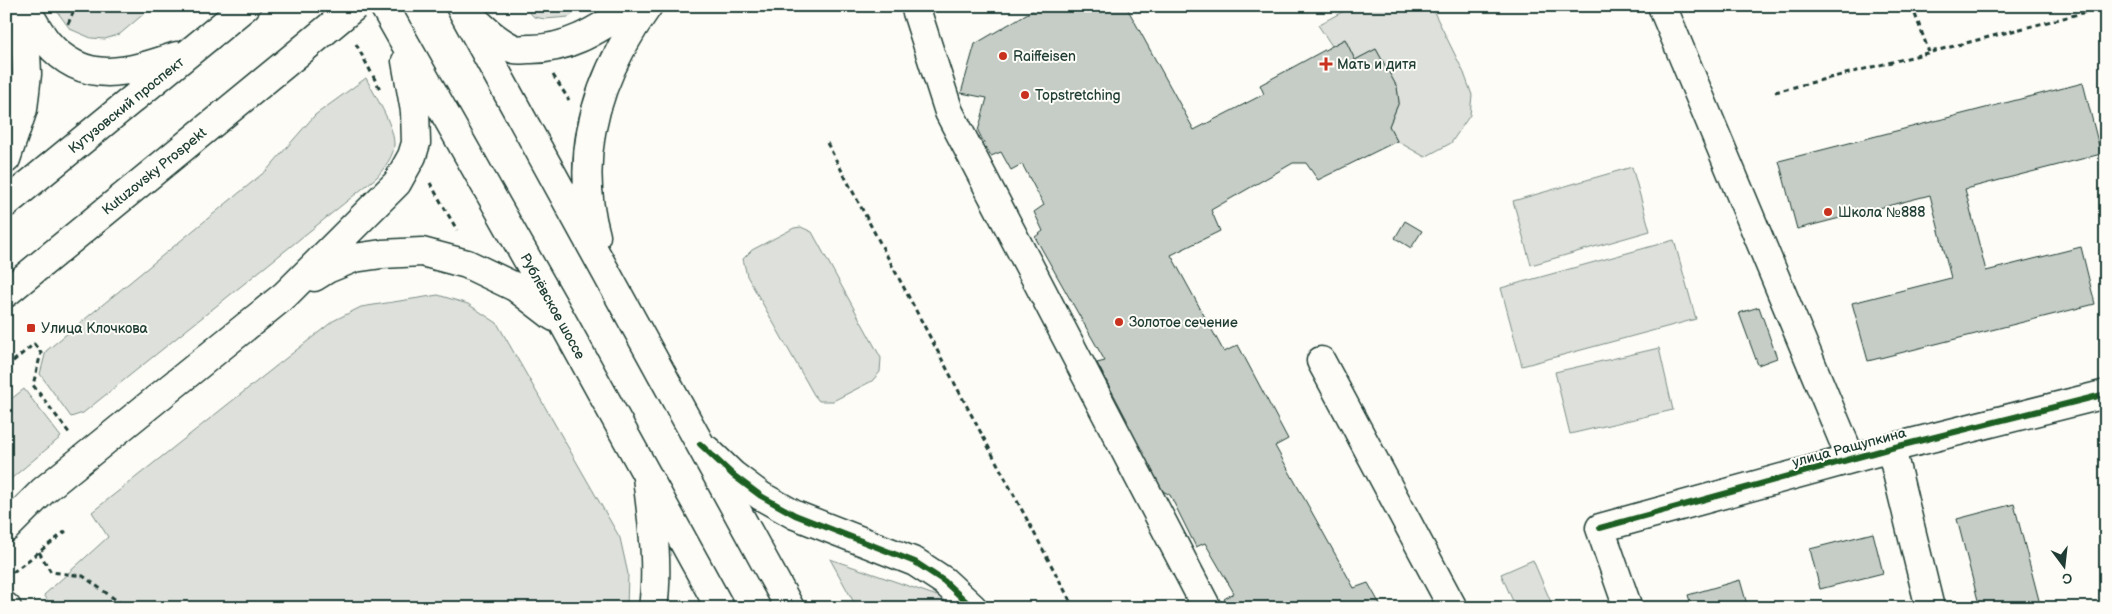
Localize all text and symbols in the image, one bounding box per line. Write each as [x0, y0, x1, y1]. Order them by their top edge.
place label: Raiffeisen [1013, 48, 1076, 65]
marker: Raiffeisen [997, 50, 1009, 62]
street label: Кутузовский проспект [65, 53, 188, 157]
place label: Мать и дитя [1337, 56, 1417, 73]
marker: Мать и дитя [1319, 57, 1333, 71]
place label: Topstretching [1035, 87, 1121, 104]
marker: Topstretching [1019, 89, 1031, 101]
street label: Kutuzovsky Prospekt [99, 124, 210, 219]
place label: Школа №888 [1838, 204, 1925, 221]
marker: Школа №888 [1822, 206, 1834, 218]
street label: Рублёвское шоссе [516, 250, 589, 362]
place label: Золотое сечение [1129, 314, 1238, 331]
marker: Золотое сечение [1113, 316, 1125, 328]
place label: Улица Клочкова [41, 320, 149, 337]
marker: Улица Клочкова [25, 322, 37, 334]
street label: улица Ращупкина [1790, 424, 1909, 471]
north arrow [2040, 542, 2090, 592]
text: С [2060, 569, 2074, 588]

